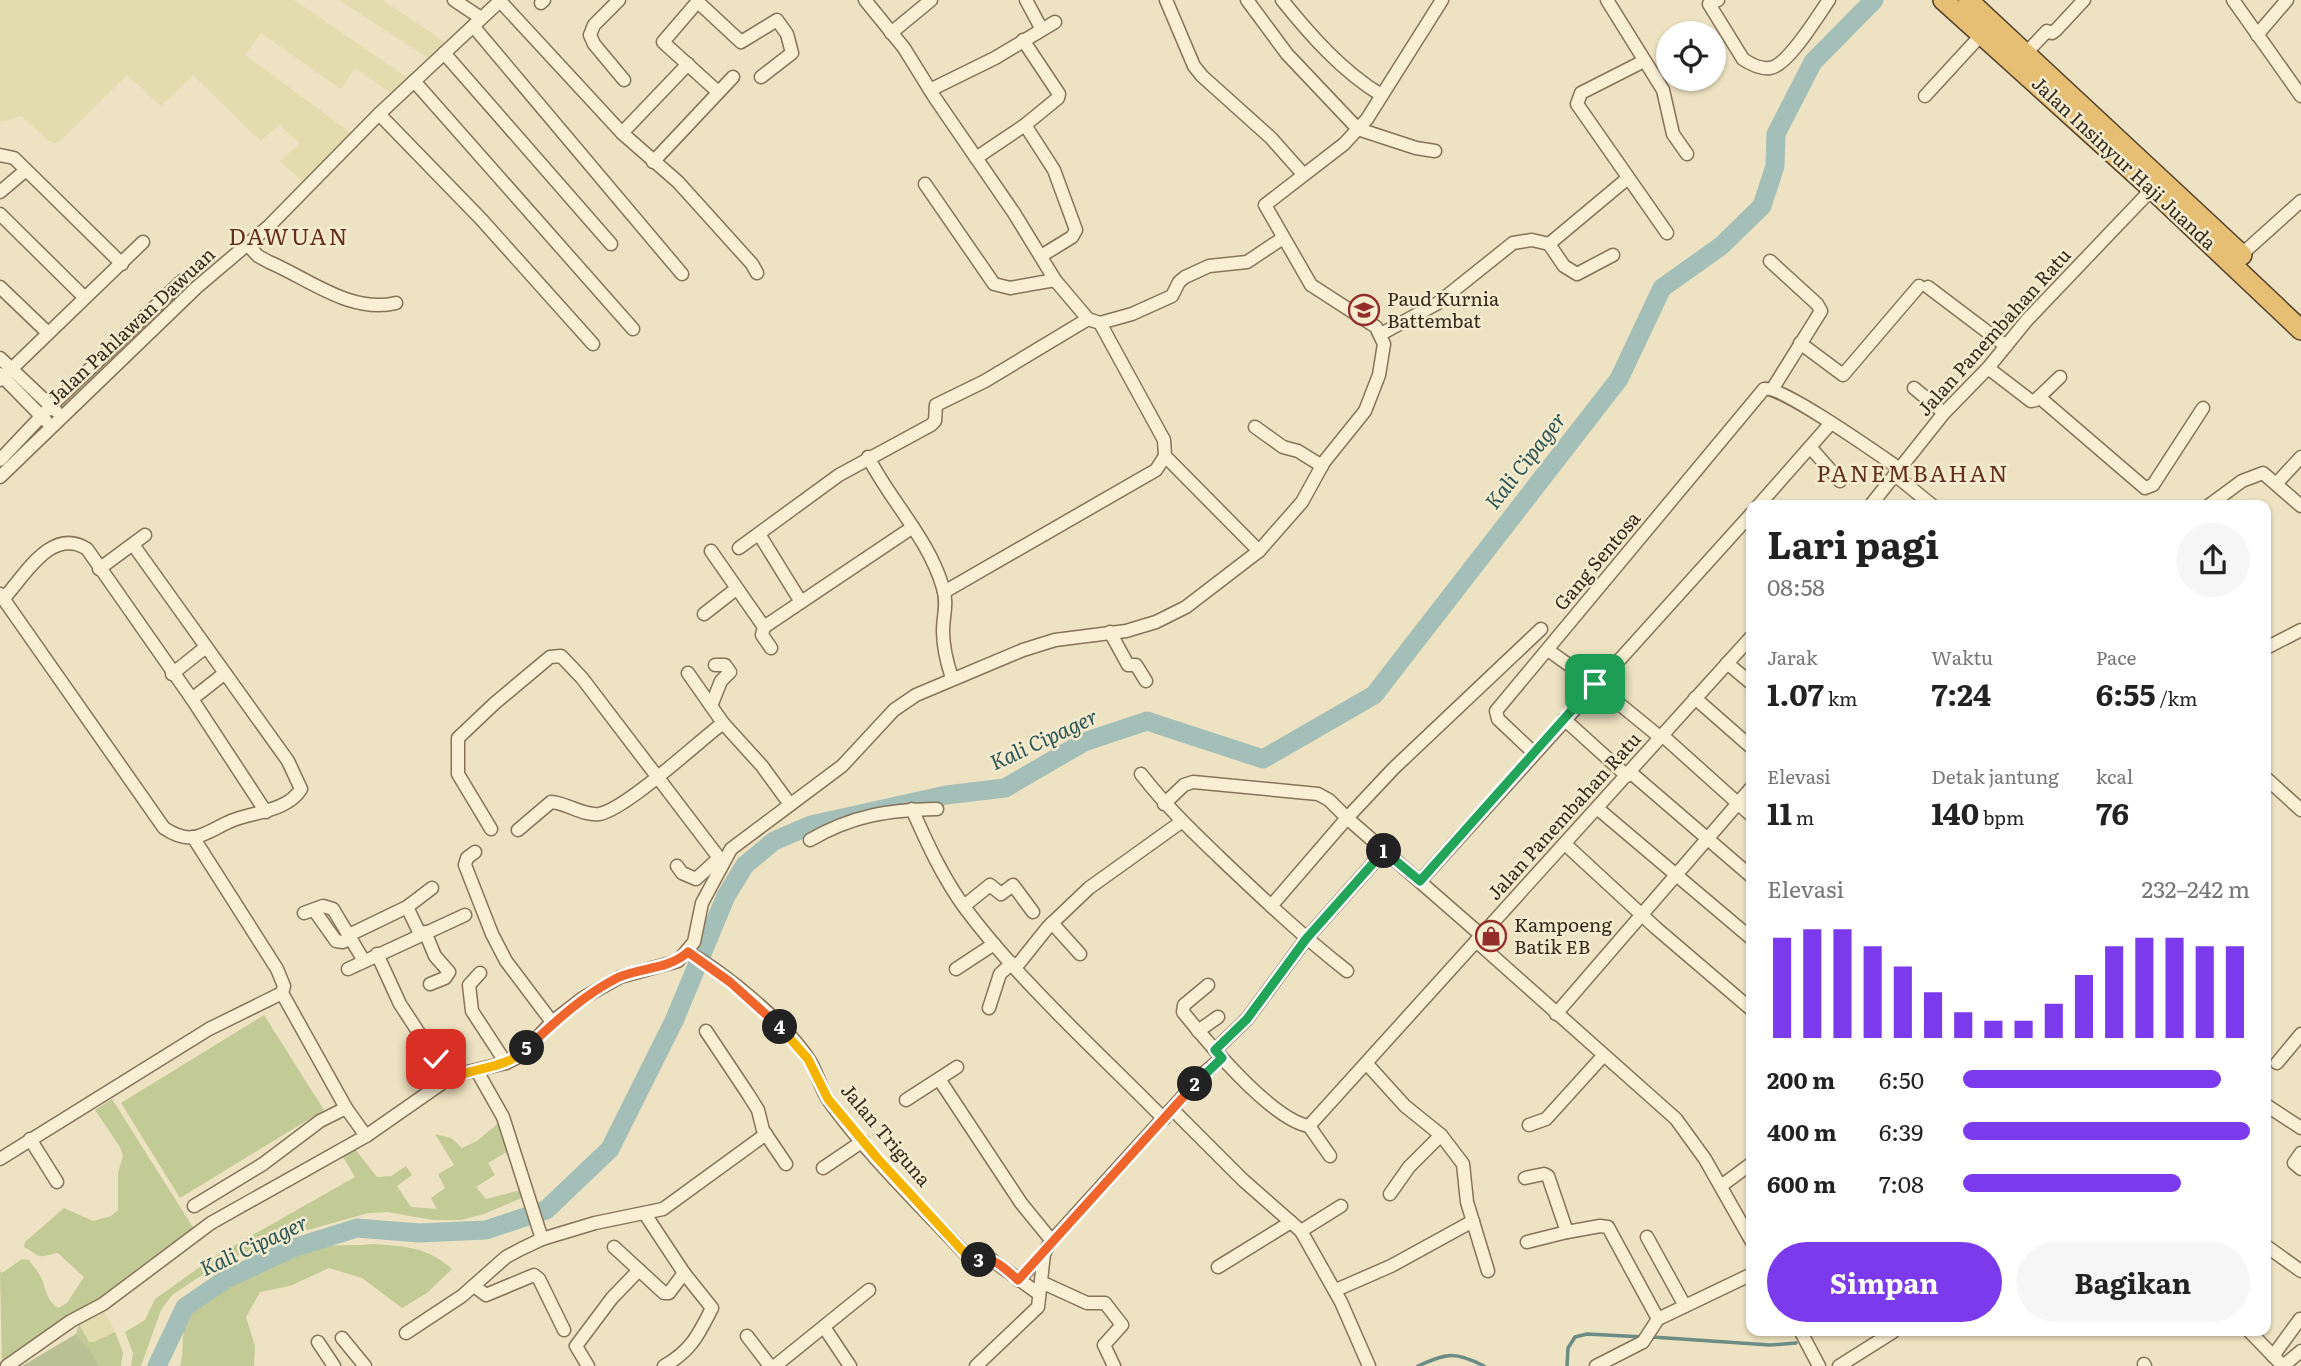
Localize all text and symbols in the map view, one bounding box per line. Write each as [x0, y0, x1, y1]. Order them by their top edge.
map controls [1656, 21, 1726, 91]
button: locate [1656, 21, 1726, 91]
street label: Jalan Insinyur Haji Juanda [2026, 69, 2224, 256]
district label: DAWUAN [228, 218, 350, 252]
street label: Jalan Pahlawan Dawuan [40, 240, 221, 411]
street label: Jalan Panembahan Ratu [1910, 241, 2077, 422]
place label: Paud Kurnia Battembat [1387, 284, 1500, 334]
school or university icon: Paud Kurnia Battembat [1347, 293, 1381, 327]
water label: Kali Cipager [1476, 404, 1572, 515]
district label: PANEMBAHAN [1816, 455, 2010, 489]
street label: Gang Sentosa [1546, 504, 1647, 616]
text: Lari pagi [1767, 514, 1939, 571]
button: share [2176, 523, 2250, 597]
text: 08:58 [1767, 569, 1825, 603]
text: Jarak [1767, 643, 1818, 671]
text: Waktu [1931, 643, 1993, 671]
text: Pace [2096, 643, 2136, 671]
pin [1565, 654, 1625, 714]
icon: arrive [1576, 665, 1614, 703]
text: 1.07 [1767, 671, 1824, 715]
text: 7:24 [1931, 671, 1991, 715]
text: 6:55 [2096, 671, 2156, 715]
text: km [1824, 684, 1858, 712]
text: /km [2156, 684, 2198, 712]
water label: Kali Cipager [984, 699, 1102, 776]
street label: Jalan Panembahan Ratu [1480, 725, 1647, 906]
text: Elevasi [1767, 762, 1831, 790]
text: Detak jantung [1931, 762, 2059, 790]
text: kcal [2096, 762, 2133, 790]
text: 11 [1767, 790, 1792, 834]
text: 140 [1931, 790, 1979, 834]
text: 76 [2096, 790, 2129, 834]
text: m [1792, 803, 1814, 831]
text: bpm [1979, 803, 2024, 831]
pin: 1 [1366, 834, 1402, 868]
text: 1 [1380, 836, 1387, 864]
text: Elevasi [1767, 871, 1844, 905]
text: 232–242 m [2141, 871, 2250, 905]
place label: Kampoeng Batik EB [1514, 910, 1612, 960]
shop icon: Kampoeng Batik EB [1474, 919, 1508, 953]
pin: 4 [762, 1010, 798, 1044]
text: 4 [774, 1012, 785, 1040]
pin [406, 1029, 466, 1089]
pin: 5 [510, 1030, 544, 1066]
text: 5 [521, 1033, 532, 1061]
icon: check [417, 1040, 455, 1078]
text: 200 m [1767, 1062, 1835, 1096]
text: 6:50 [1879, 1062, 1924, 1096]
pin: 2 [1178, 1066, 1212, 1102]
text: 2 [1189, 1069, 1200, 1097]
street label: Jalan Triguna [835, 1077, 939, 1193]
text: 400 m [1767, 1114, 1837, 1148]
text: 6:39 [1879, 1114, 1923, 1148]
text: 600 m [1767, 1166, 1836, 1200]
text: 7:08 [1879, 1166, 1924, 1200]
water label: Kali Cipager [194, 1205, 312, 1282]
pin: 3 [962, 1242, 996, 1278]
button: Simpan [1767, 1242, 2002, 1322]
button: Bagikan [2016, 1242, 2250, 1322]
text: 3 [973, 1245, 984, 1273]

